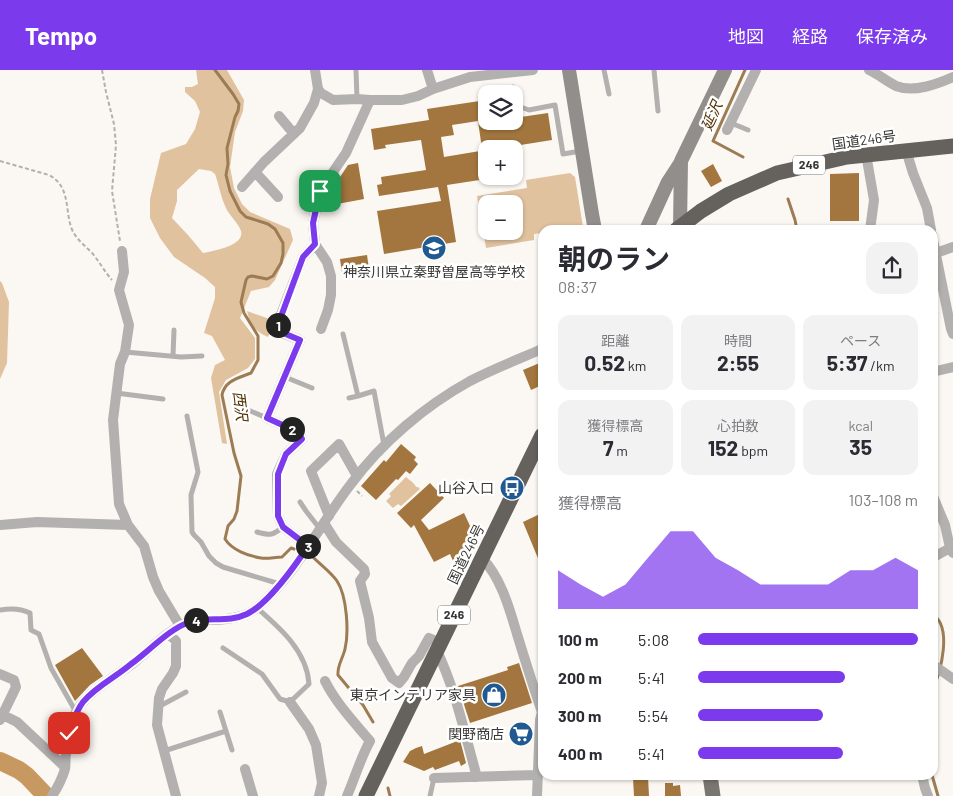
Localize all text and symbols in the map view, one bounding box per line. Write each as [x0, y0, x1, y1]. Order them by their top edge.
text: Tempo [25, 21, 97, 50]
text: 地図 [728, 25, 764, 47]
text: 経路 [792, 25, 828, 47]
text: 保存済み [856, 25, 928, 47]
map controls [478, 85, 523, 240]
button: layers [478, 85, 523, 130]
water label: 延沢 [697, 96, 726, 133]
street label: 国道246号 [831, 127, 897, 152]
button: + [478, 140, 523, 185]
road number: 246 [793, 156, 825, 174]
pin [299, 170, 341, 212]
icon: arrive [306, 177, 334, 205]
button: − [478, 195, 523, 240]
school or university icon: 神奈川県立秦野曽屋高等学校 [421, 235, 447, 261]
text: 朝のラン [558, 241, 670, 275]
button: share [866, 242, 918, 294]
place label: 神奈川県立秦野曽屋高等学校 [343, 263, 525, 280]
text: 08:37 [558, 277, 597, 296]
pin: 1 [266, 312, 290, 338]
text: 1 [276, 317, 281, 334]
text: 距離 [601, 332, 629, 349]
text: 時間 [724, 332, 752, 349]
text: ペース [840, 332, 881, 349]
text: 0.52 [584, 350, 625, 375]
text: 2:55 [717, 350, 759, 375]
text: 5:37 [827, 350, 868, 375]
text: km [625, 357, 646, 374]
text: /km [868, 357, 895, 374]
water label: 西沢 [230, 390, 252, 424]
pin: 2 [280, 416, 304, 442]
text: 獲得標高 [587, 417, 643, 434]
text: 心拍数 [717, 417, 759, 434]
text: kcal [848, 417, 873, 434]
text: 2 [289, 421, 296, 438]
text: 35 [849, 434, 872, 459]
text: 7 [603, 435, 613, 460]
text: 152 [708, 435, 738, 460]
text: m [613, 442, 628, 459]
text: bpm [738, 442, 768, 459]
bus stop icon: 山谷入口 [499, 475, 525, 501]
place label: 山谷入口 [438, 479, 494, 496]
text: 103–108 m [849, 490, 918, 509]
text: 獲得標高 [558, 493, 622, 512]
street label: 国道246号 [444, 521, 487, 586]
pin: 3 [296, 534, 320, 558]
text: 3 [305, 538, 312, 555]
road number: 246 [438, 606, 470, 624]
pin: 4 [184, 608, 208, 632]
text: 4 [192, 612, 201, 629]
text: 100 m [558, 630, 598, 649]
text: 5:08 [638, 630, 669, 649]
text: 200 m [558, 668, 602, 687]
text: 5:41 [638, 668, 665, 687]
shop icon: 東京インテリア家具 [481, 682, 507, 708]
place label: 東京インテリア家具 [350, 686, 476, 703]
text: 300 m [558, 706, 601, 725]
text: 5:54 [638, 706, 669, 725]
pin [48, 712, 90, 754]
icon: check [55, 719, 83, 747]
supermarket icon: 関野商店 [508, 721, 534, 747]
place label: 関野商店 [448, 725, 504, 742]
text: 400 m [558, 744, 602, 763]
text: 5:41 [638, 744, 665, 763]

